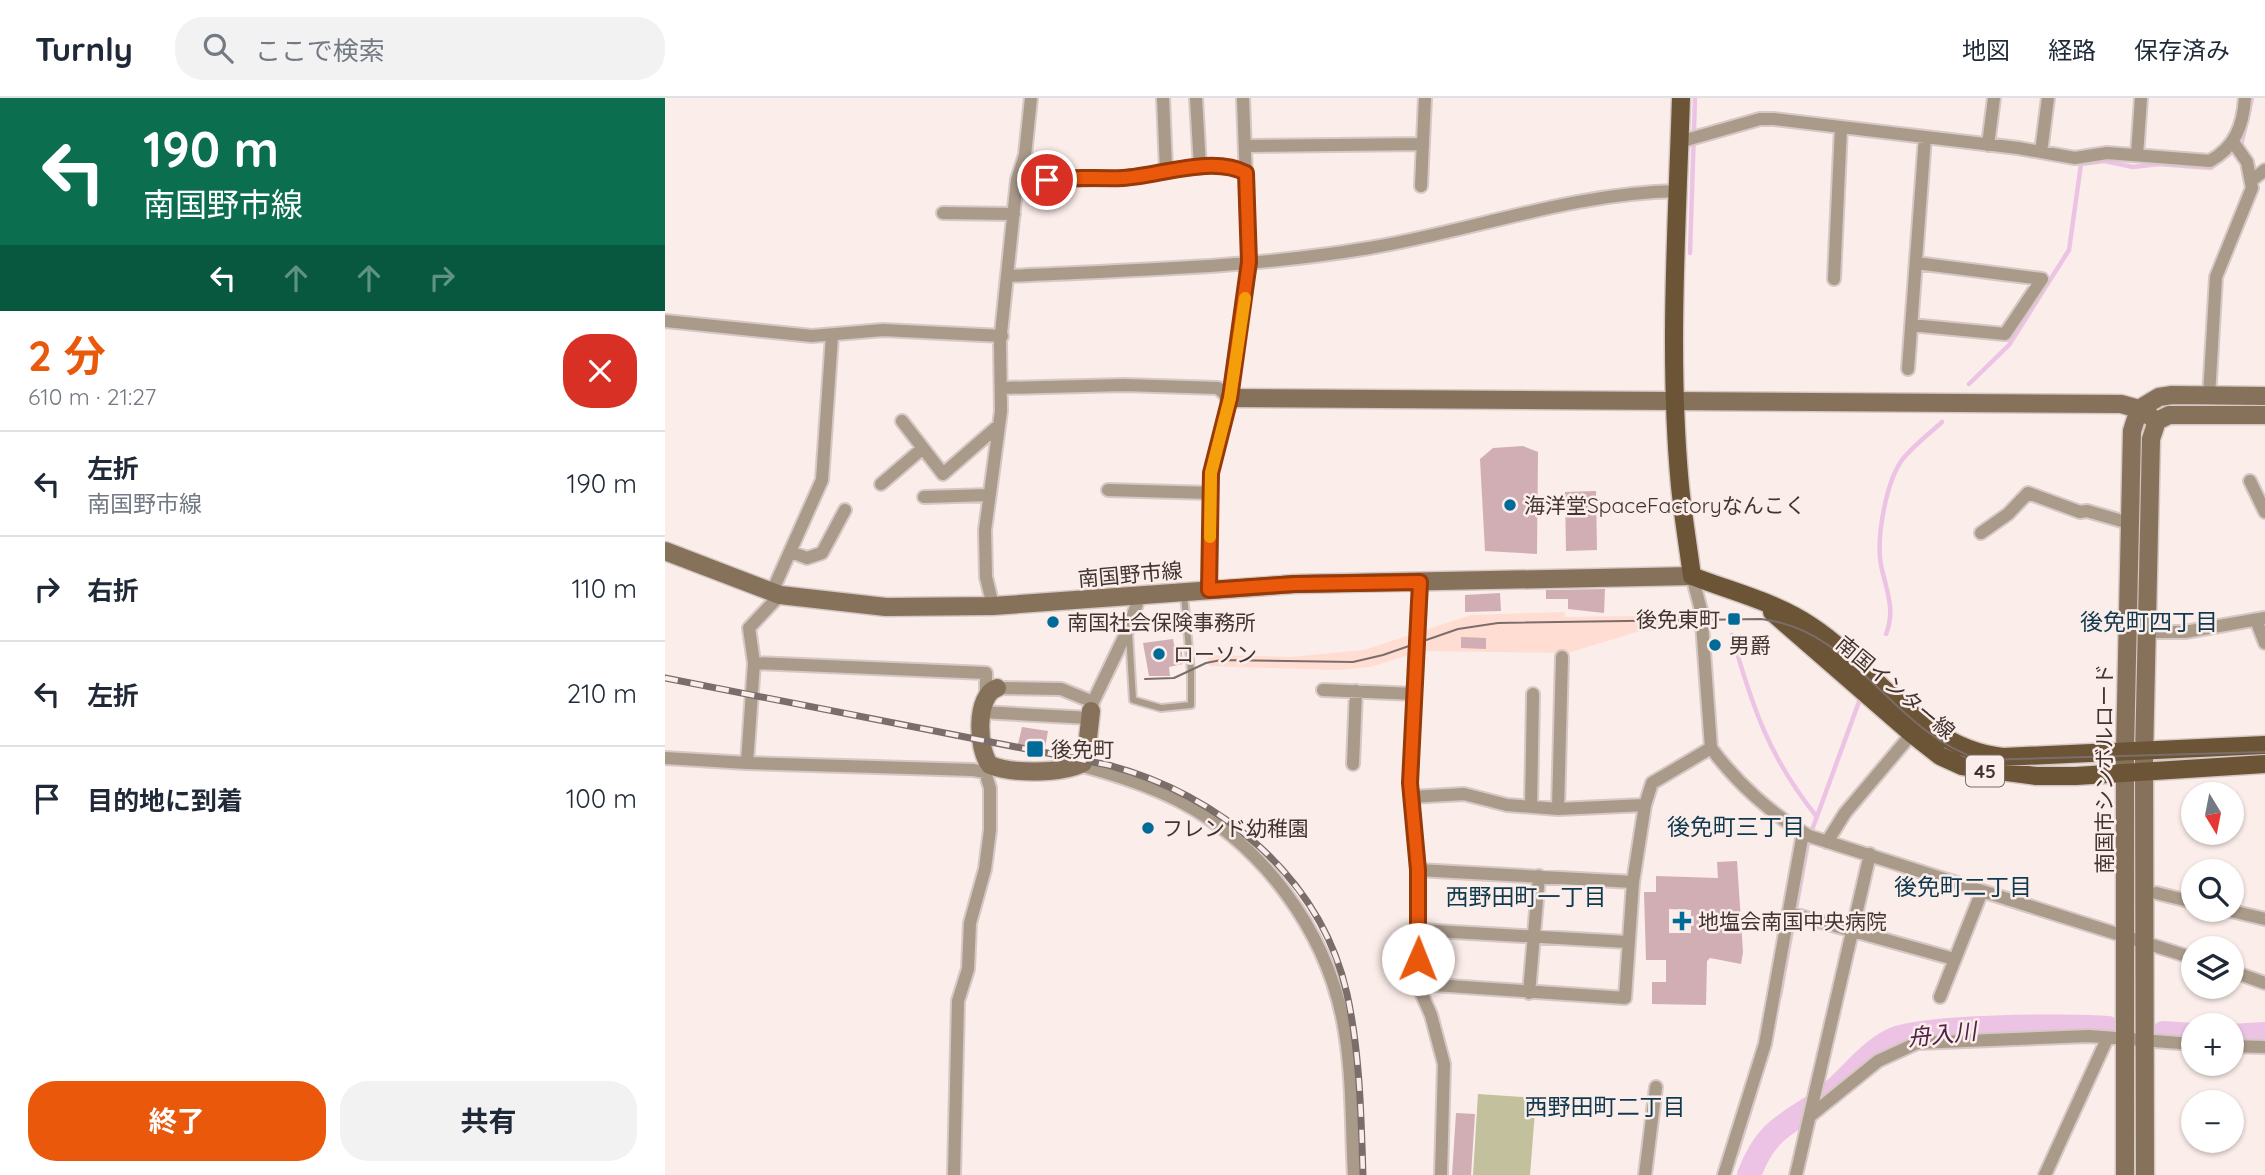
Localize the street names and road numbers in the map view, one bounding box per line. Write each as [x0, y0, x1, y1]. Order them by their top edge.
street label: 南国野市線 [1077, 556, 1183, 592]
street label: 南国インター線 [1831, 630, 1961, 744]
street label: 南国市シンボルロード [2091, 664, 2117, 874]
road number: 45 [1966, 756, 2004, 786]

